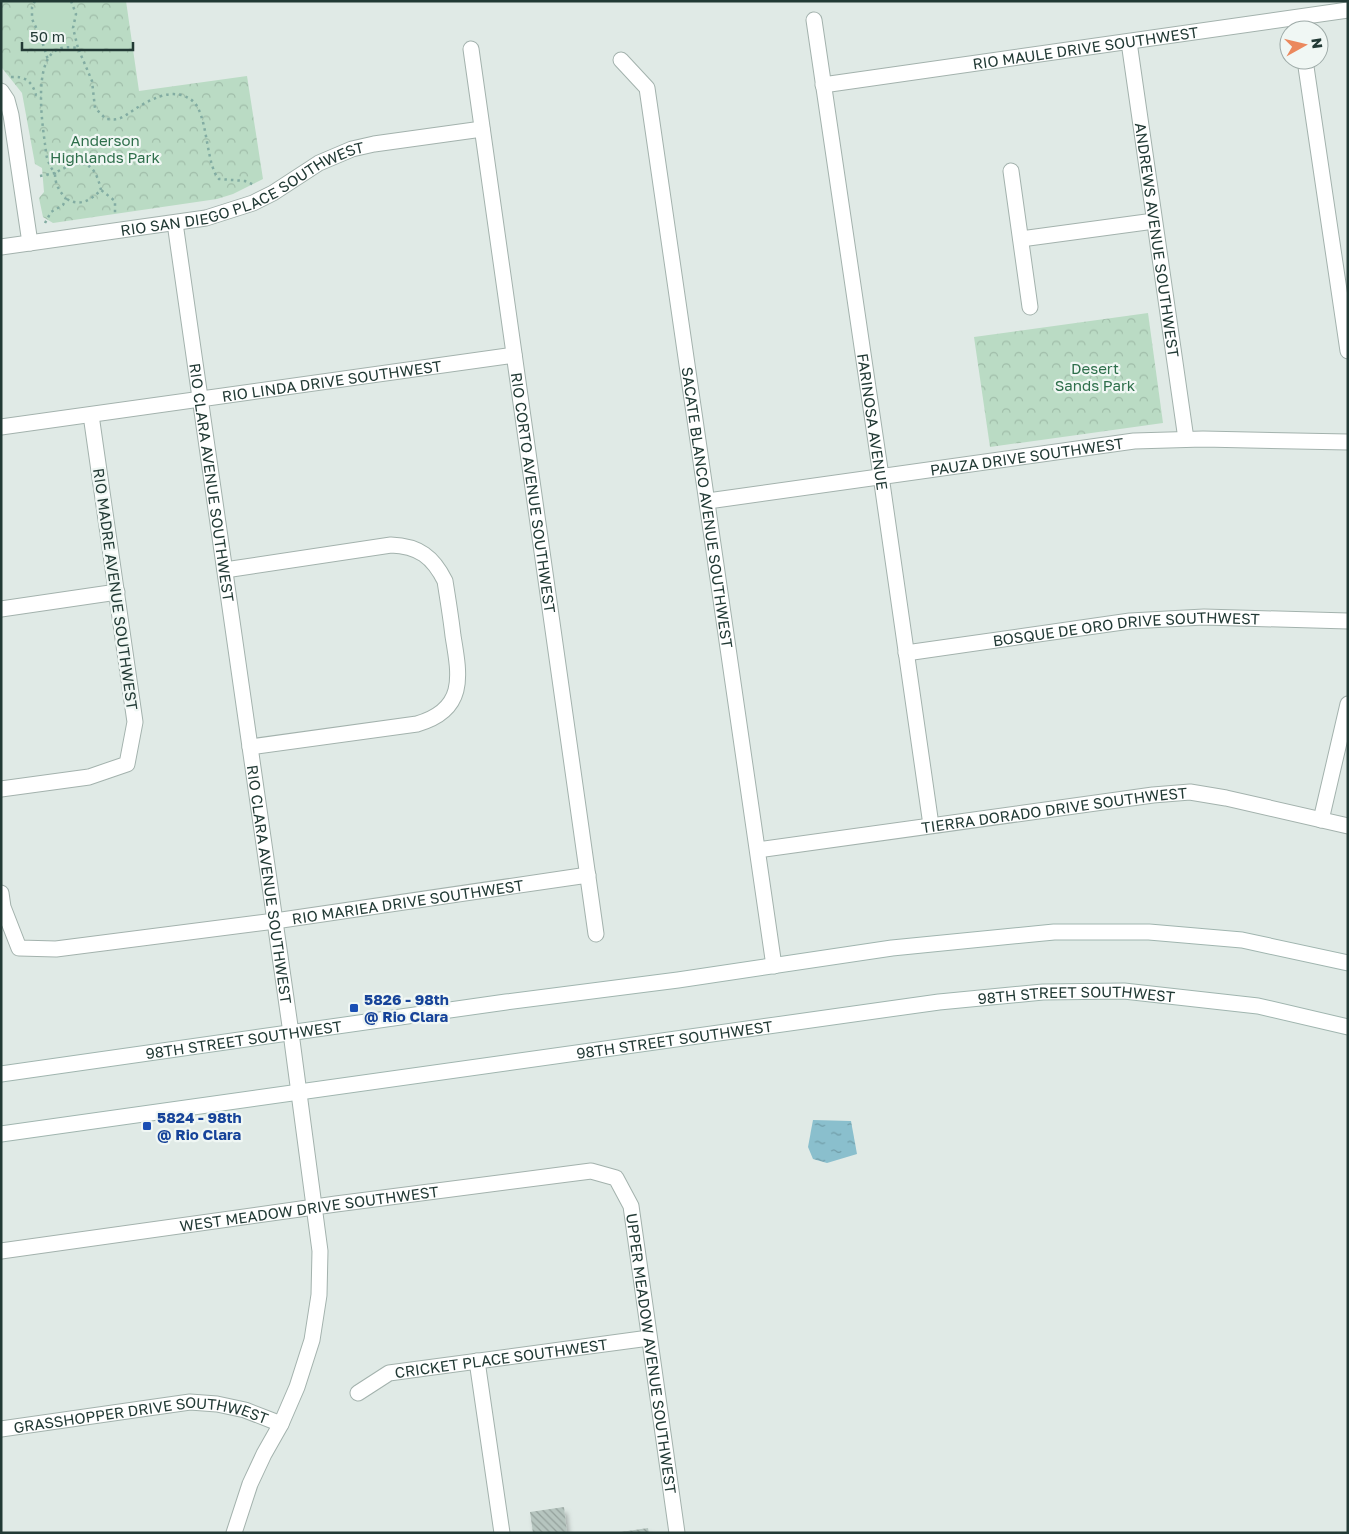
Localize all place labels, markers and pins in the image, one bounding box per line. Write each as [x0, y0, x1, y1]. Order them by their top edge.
place label: 5826 - 98th @ Rio Clara [364, 990, 449, 1025]
marker: 5826 - 98th @ Rio Clara [348, 1002, 360, 1014]
place label: 5824 - 98th @ Rio Clara [157, 1108, 242, 1143]
marker: 5824 - 98th @ Rio Clara [141, 1120, 153, 1132]

